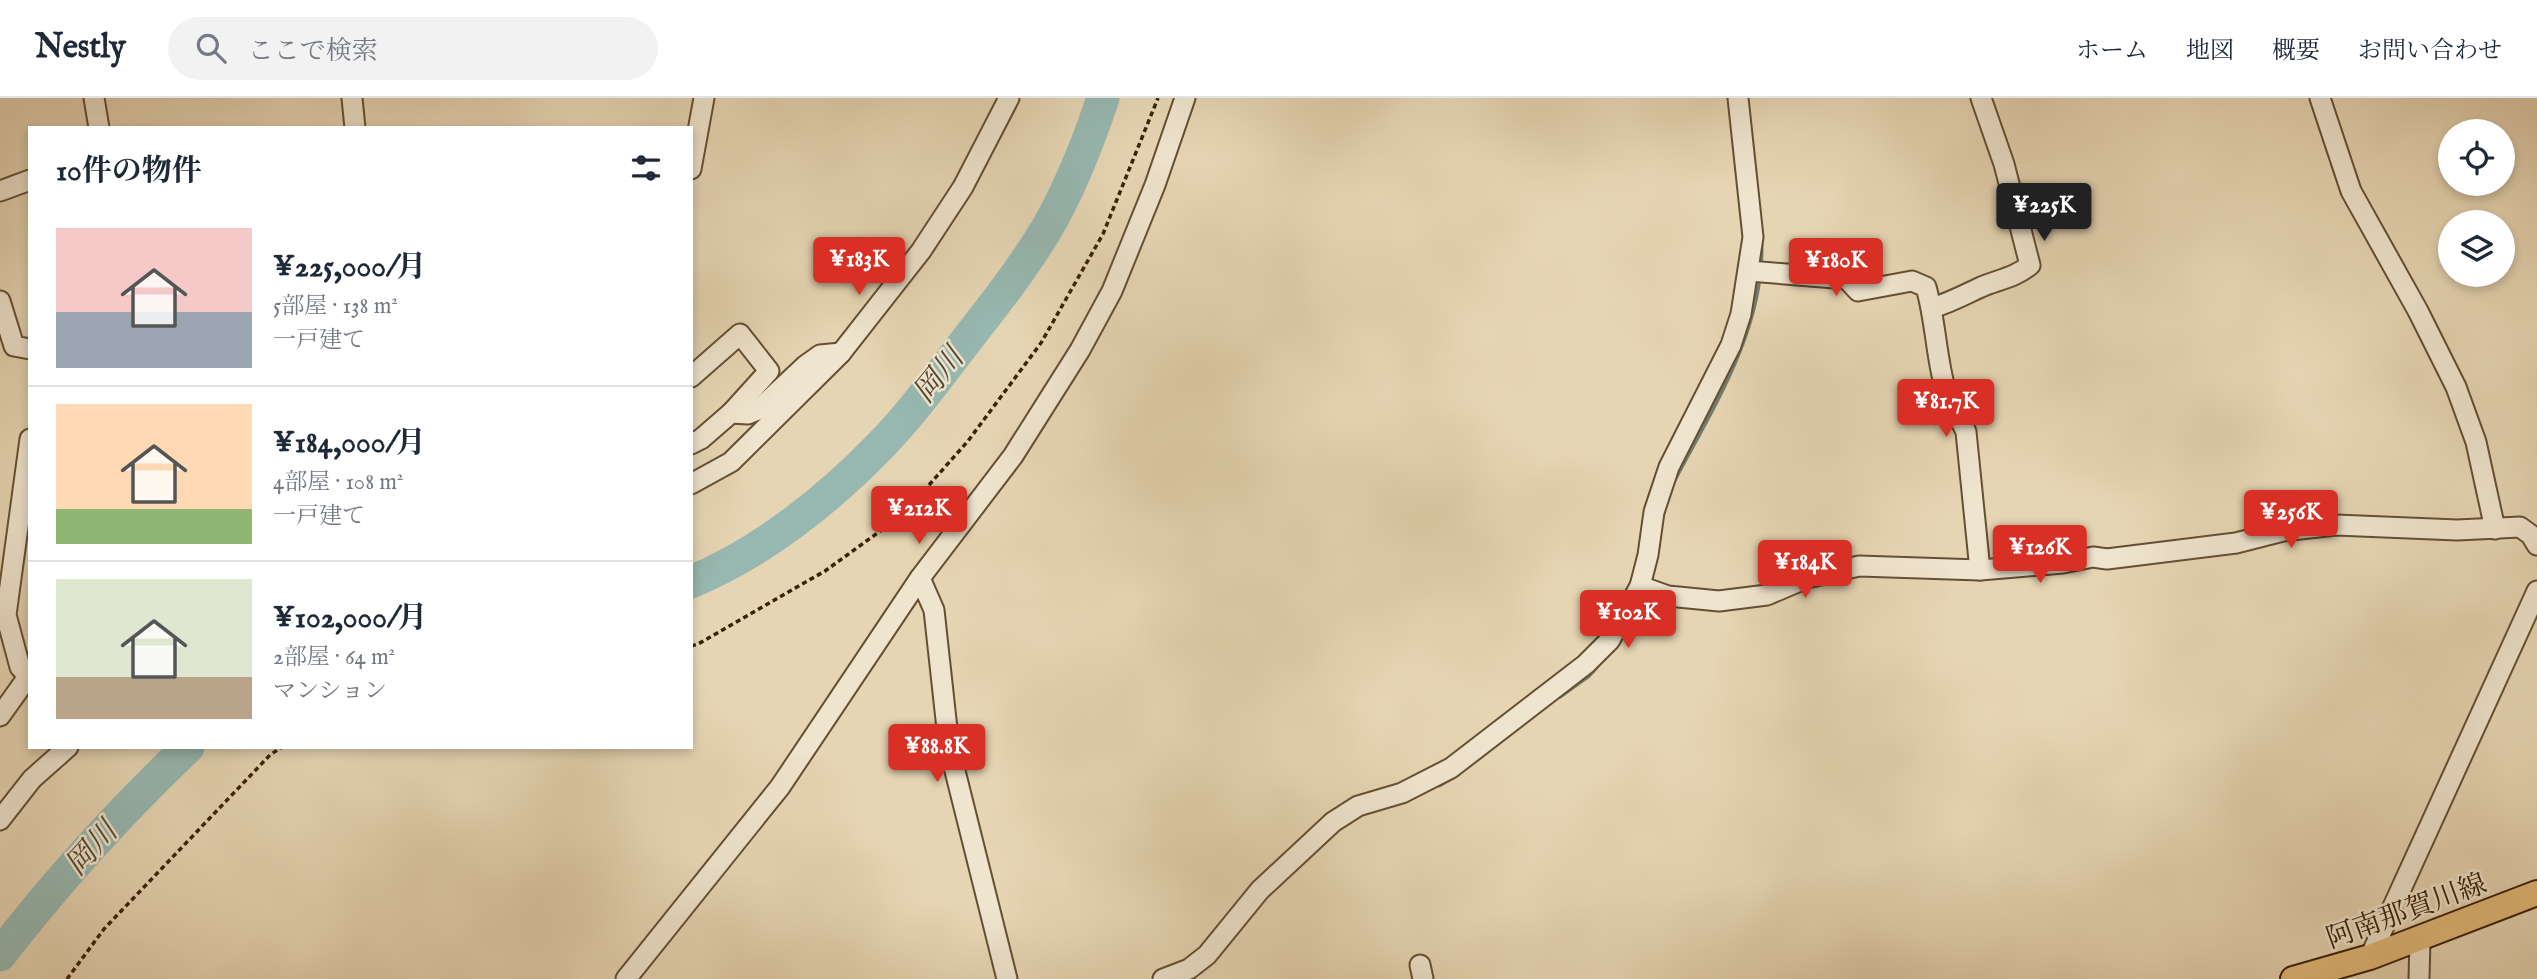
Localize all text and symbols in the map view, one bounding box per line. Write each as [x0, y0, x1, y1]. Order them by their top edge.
search box [168, 17, 658, 80]
text: Nestly [35, 27, 126, 69]
icon: search [192, 29, 230, 67]
text: ここで検索 [248, 35, 378, 68]
text: ホーム [2076, 36, 2148, 67]
text: 地図 [2186, 36, 2234, 67]
text: 概要 [2272, 36, 2320, 67]
text: お問い合わせ [2358, 36, 2502, 67]
map controls [2438, 119, 2515, 287]
button: locate [2438, 119, 2515, 196]
icon: filters [627, 149, 665, 187]
text: 10件の物件 [56, 153, 202, 191]
pin: ¥225K [1995, 184, 2093, 243]
text: ¥225K [2012, 191, 2076, 220]
button: layers [2438, 210, 2515, 287]
pin: ¥183K [810, 238, 908, 297]
pin: ¥180K [1787, 238, 1885, 298]
text: ¥183K [829, 245, 889, 274]
text: ¥180K [1805, 246, 1867, 275]
text: ¥225,000/月 [273, 249, 426, 287]
icon: home [112, 256, 196, 340]
text: 5部屋 · 138 m² [273, 292, 398, 321]
text: 一戸建て [273, 326, 365, 355]
water label: 岡川 [906, 339, 975, 412]
pin: ¥81.7K [1889, 380, 2003, 439]
text: ¥81.7K [1913, 387, 1979, 416]
text: ¥184,000/月 [273, 425, 426, 463]
icon: home [112, 432, 196, 516]
text: 4部屋 · 108 m² [273, 468, 403, 497]
pin: ¥212K [870, 486, 968, 546]
pin: ¥256K [2242, 490, 2340, 550]
text: ¥212K [887, 494, 951, 523]
text: ¥256K [2260, 498, 2322, 527]
text: 一戸建て [273, 502, 365, 531]
pin: ¥126K [1991, 526, 2089, 585]
text: ¥126K [2009, 533, 2071, 562]
pin: ¥184K [1756, 540, 1854, 600]
text: ¥184K [1774, 548, 1836, 577]
pin: ¥102K [1579, 590, 1677, 650]
text: ¥102K [1596, 598, 1660, 627]
text: ¥102,000/月 [273, 600, 427, 638]
icon: home [112, 607, 196, 691]
text: 2部屋 · 64 m² [273, 643, 395, 672]
text: マンション [273, 677, 387, 706]
pin: ¥88.8K [880, 724, 994, 784]
text: ¥88.8K [904, 732, 970, 761]
water label: 岡川 [58, 812, 129, 884]
street label: 阿南那賀川線 [2322, 867, 2492, 958]

